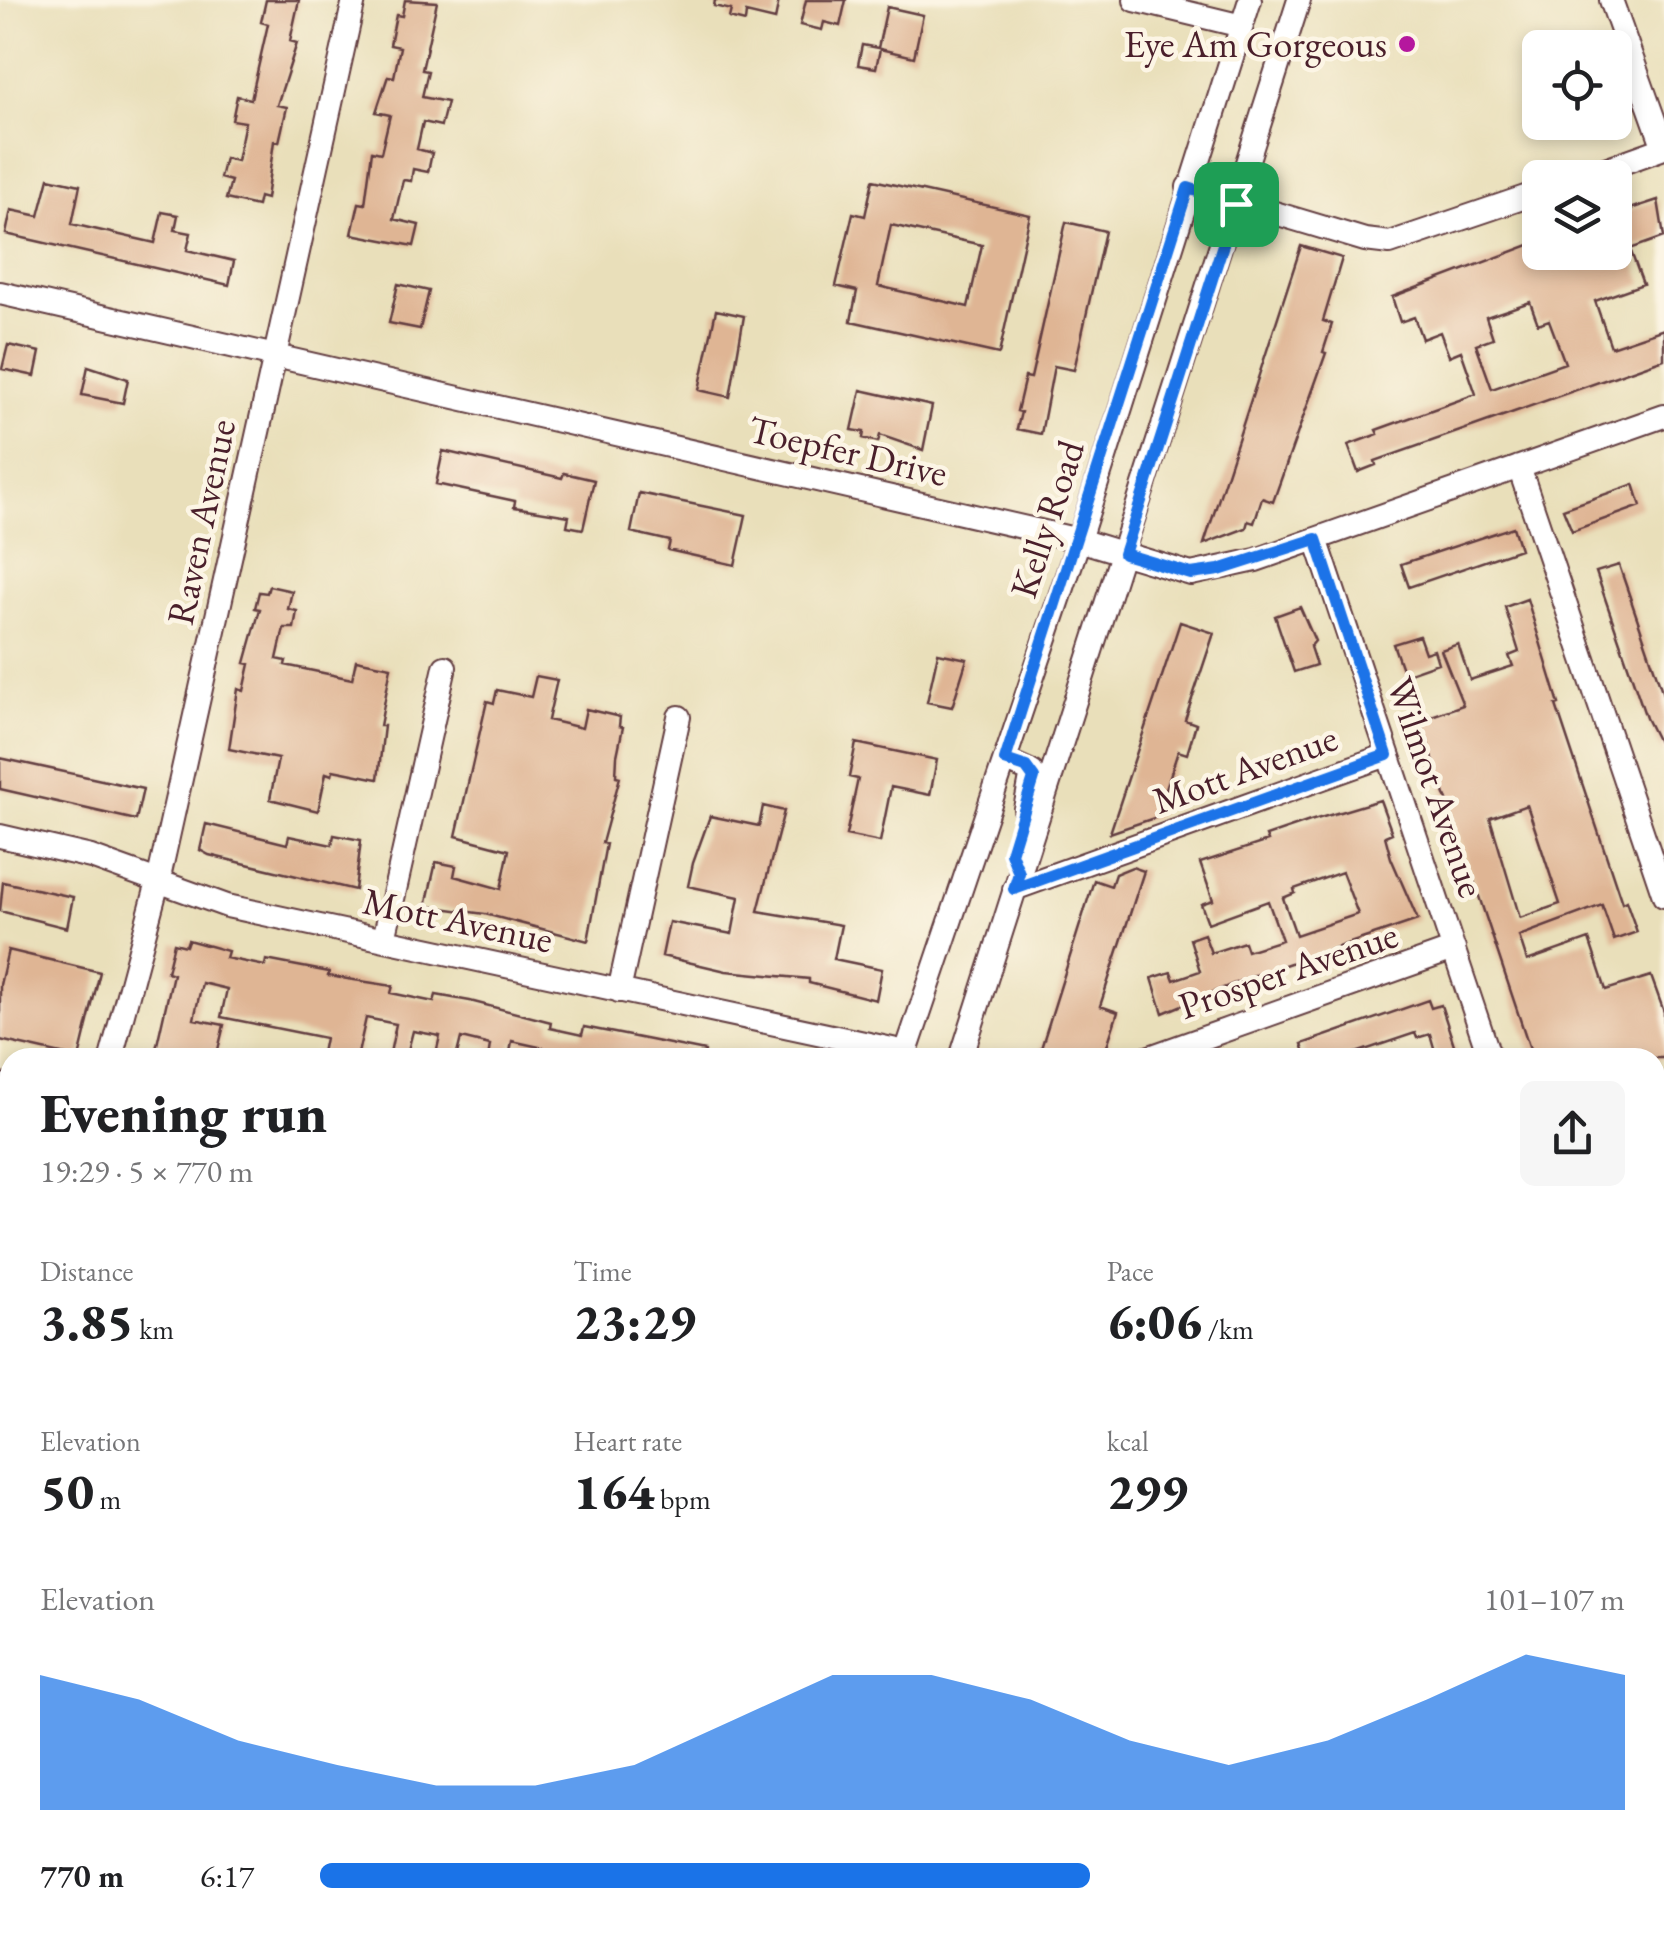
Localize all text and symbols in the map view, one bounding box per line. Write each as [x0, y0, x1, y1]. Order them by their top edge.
place label: Eye Am Gorgeous [1124, 19, 1387, 68]
map controls [1522, 30, 1632, 270]
button: locate [1522, 30, 1632, 140]
marker: Eye Am Gorgeous [1396, 33, 1418, 55]
button: layers [1522, 160, 1632, 270]
pin [1194, 162, 1279, 247]
icon: arrive [1209, 177, 1264, 232]
street label: Toepfer Drive [744, 404, 952, 497]
street label: Raven Avenue [155, 415, 246, 629]
street label: Kelly Road [998, 433, 1095, 604]
street label: Wilmot Avenue [1376, 670, 1497, 903]
street label: Mott Avenue [1146, 713, 1344, 825]
street label: Mott Avenue [359, 876, 558, 964]
street label: Prosper Avenue [1172, 909, 1404, 1030]
text: Evening run [40, 1077, 327, 1148]
button: share [1520, 1081, 1625, 1186]
text: 19:29 · 5 × 770 m [40, 1150, 253, 1192]
text: Distance [40, 1253, 134, 1289]
text: Time [573, 1253, 632, 1289]
text: Pace [1107, 1253, 1154, 1289]
text: 3.85 [40, 1289, 134, 1354]
text: 23:29 [573, 1289, 696, 1354]
text: 6:06 [1107, 1289, 1202, 1354]
text: km [134, 1311, 174, 1347]
text: /km [1202, 1311, 1254, 1347]
text: Elevation [40, 1423, 141, 1459]
text: Heart rate [573, 1423, 682, 1459]
text: kcal [1107, 1423, 1149, 1459]
text: 50 [40, 1459, 94, 1524]
text: 164 [573, 1459, 654, 1524]
text: 299 [1107, 1459, 1188, 1524]
text: m [94, 1481, 121, 1517]
text: bpm [654, 1481, 711, 1517]
text: Elevation [40, 1578, 155, 1620]
text: 101–107 m [1484, 1578, 1625, 1620]
text: 770 m [40, 1855, 124, 1897]
text: 6:17 [200, 1855, 254, 1897]

